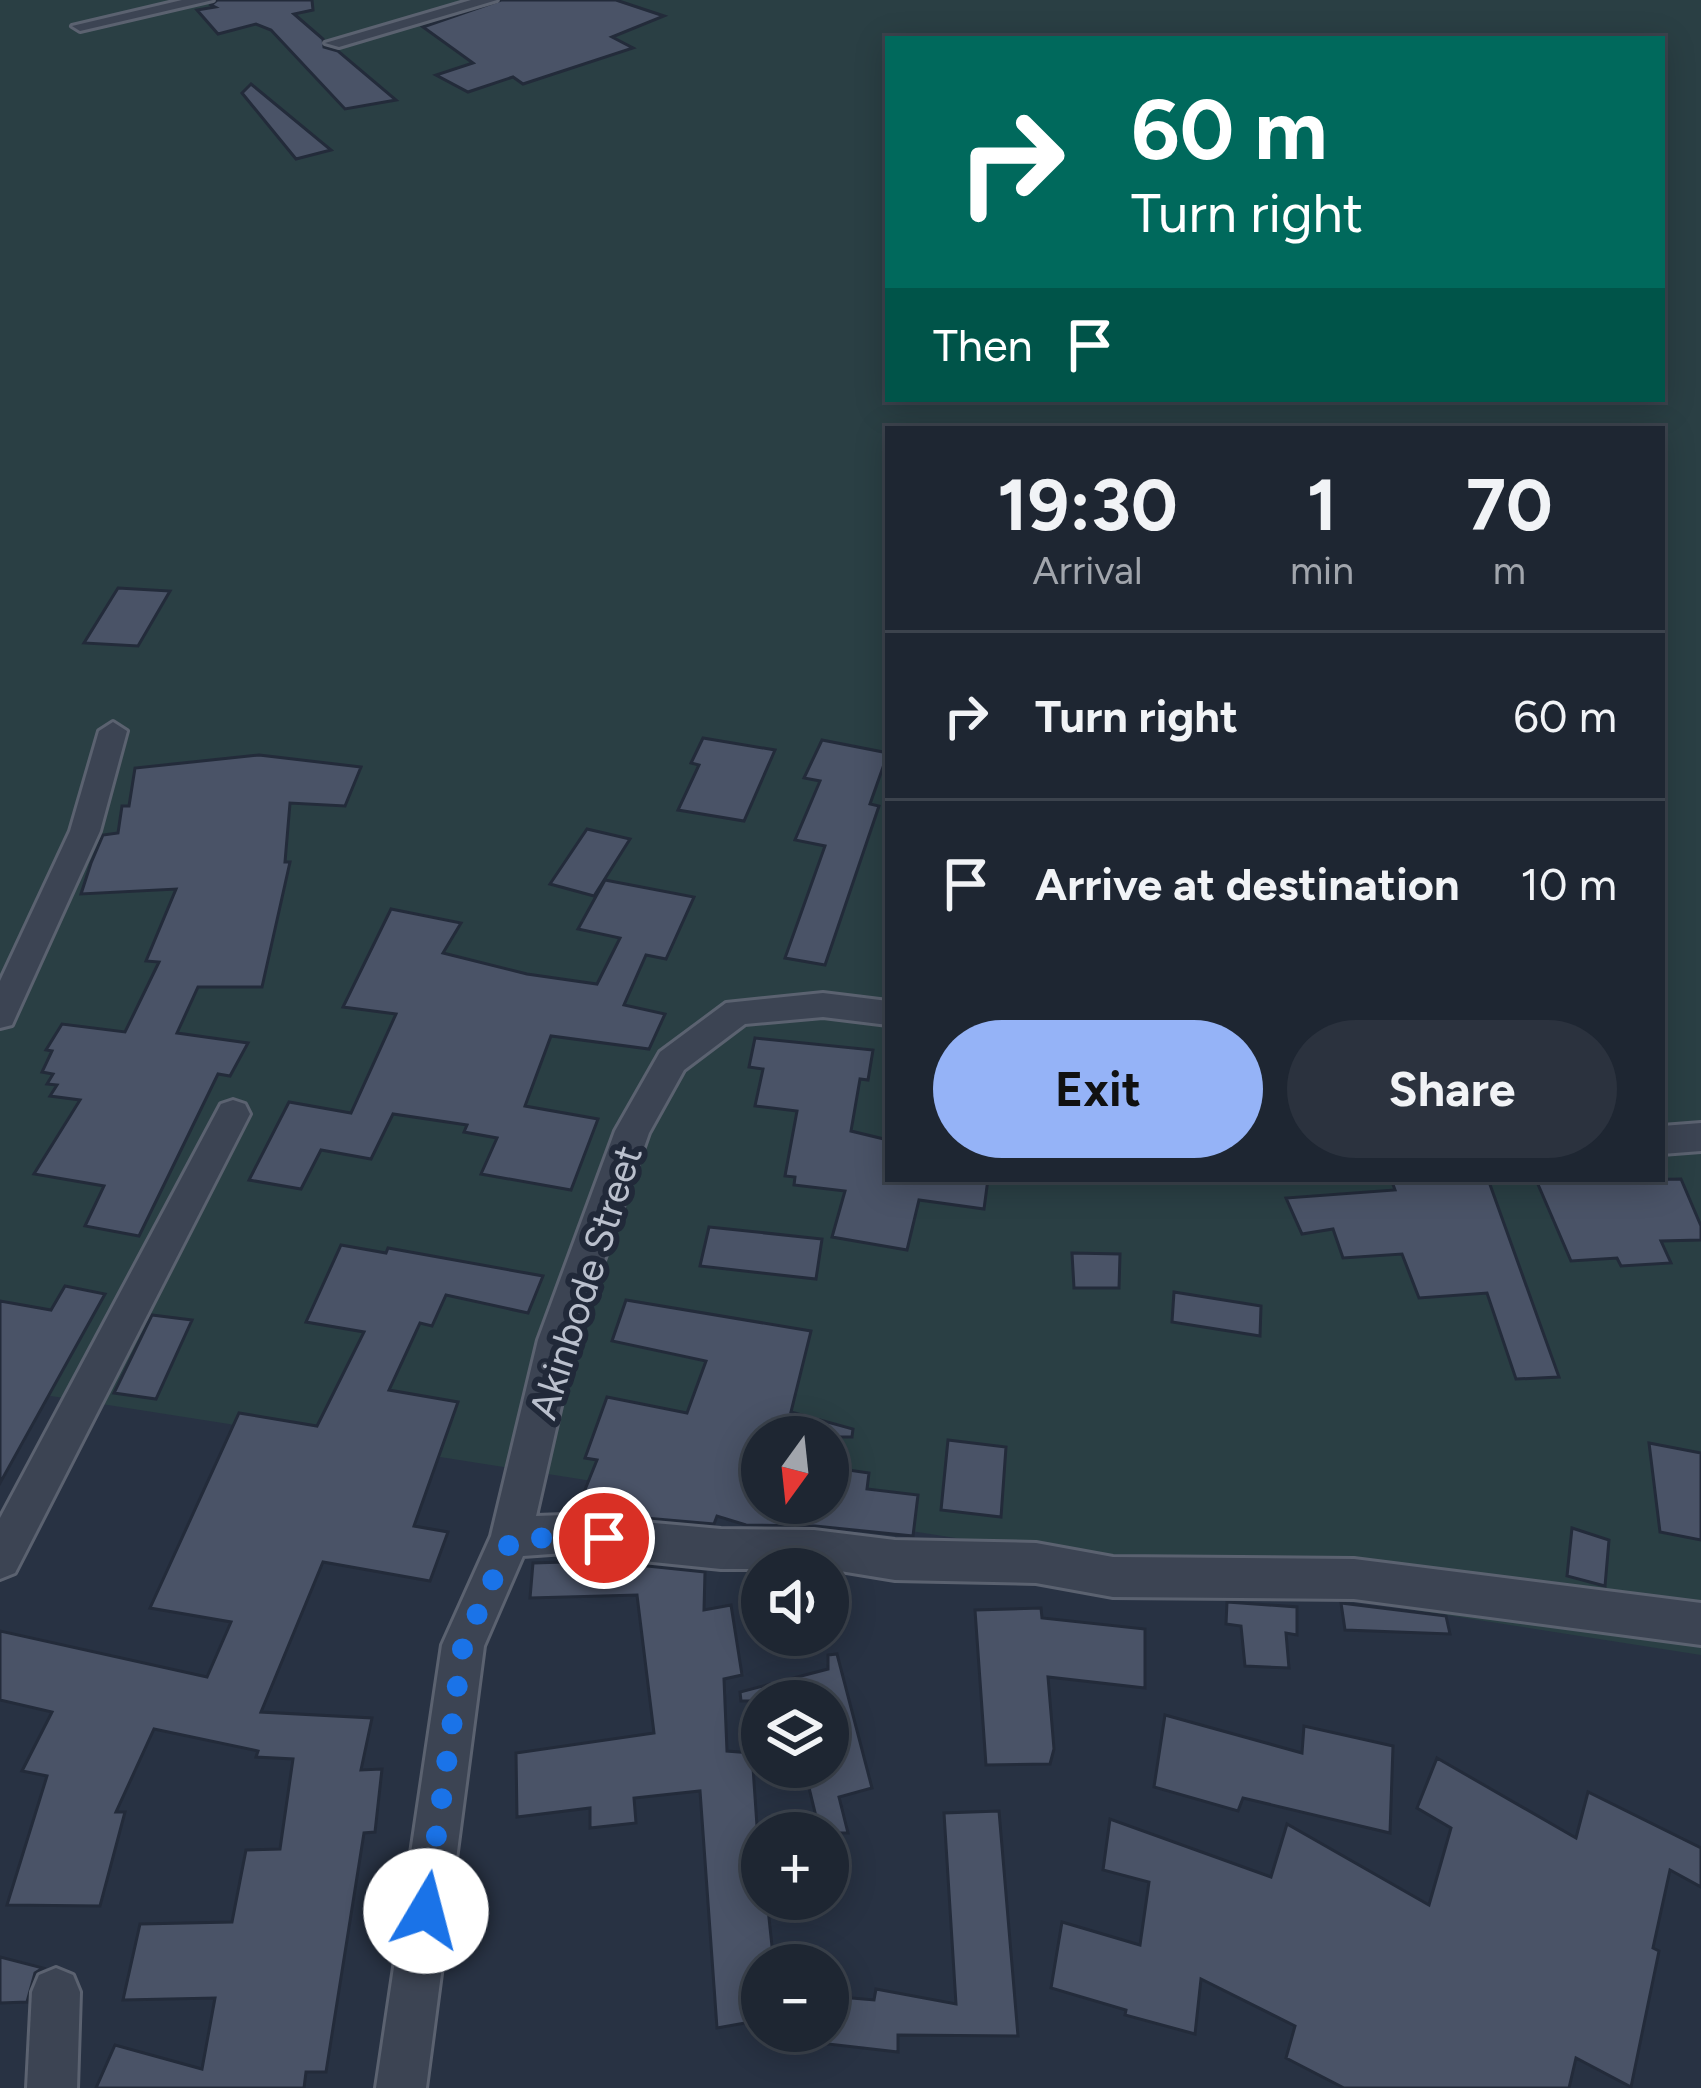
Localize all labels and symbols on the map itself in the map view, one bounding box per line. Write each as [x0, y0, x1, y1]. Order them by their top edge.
street label: Akinbode Street [519, 1140, 652, 1425]
north arrow [741, 1416, 849, 1524]
pin [553, 1487, 655, 1589]
position arrow [363, 1848, 489, 1974]

